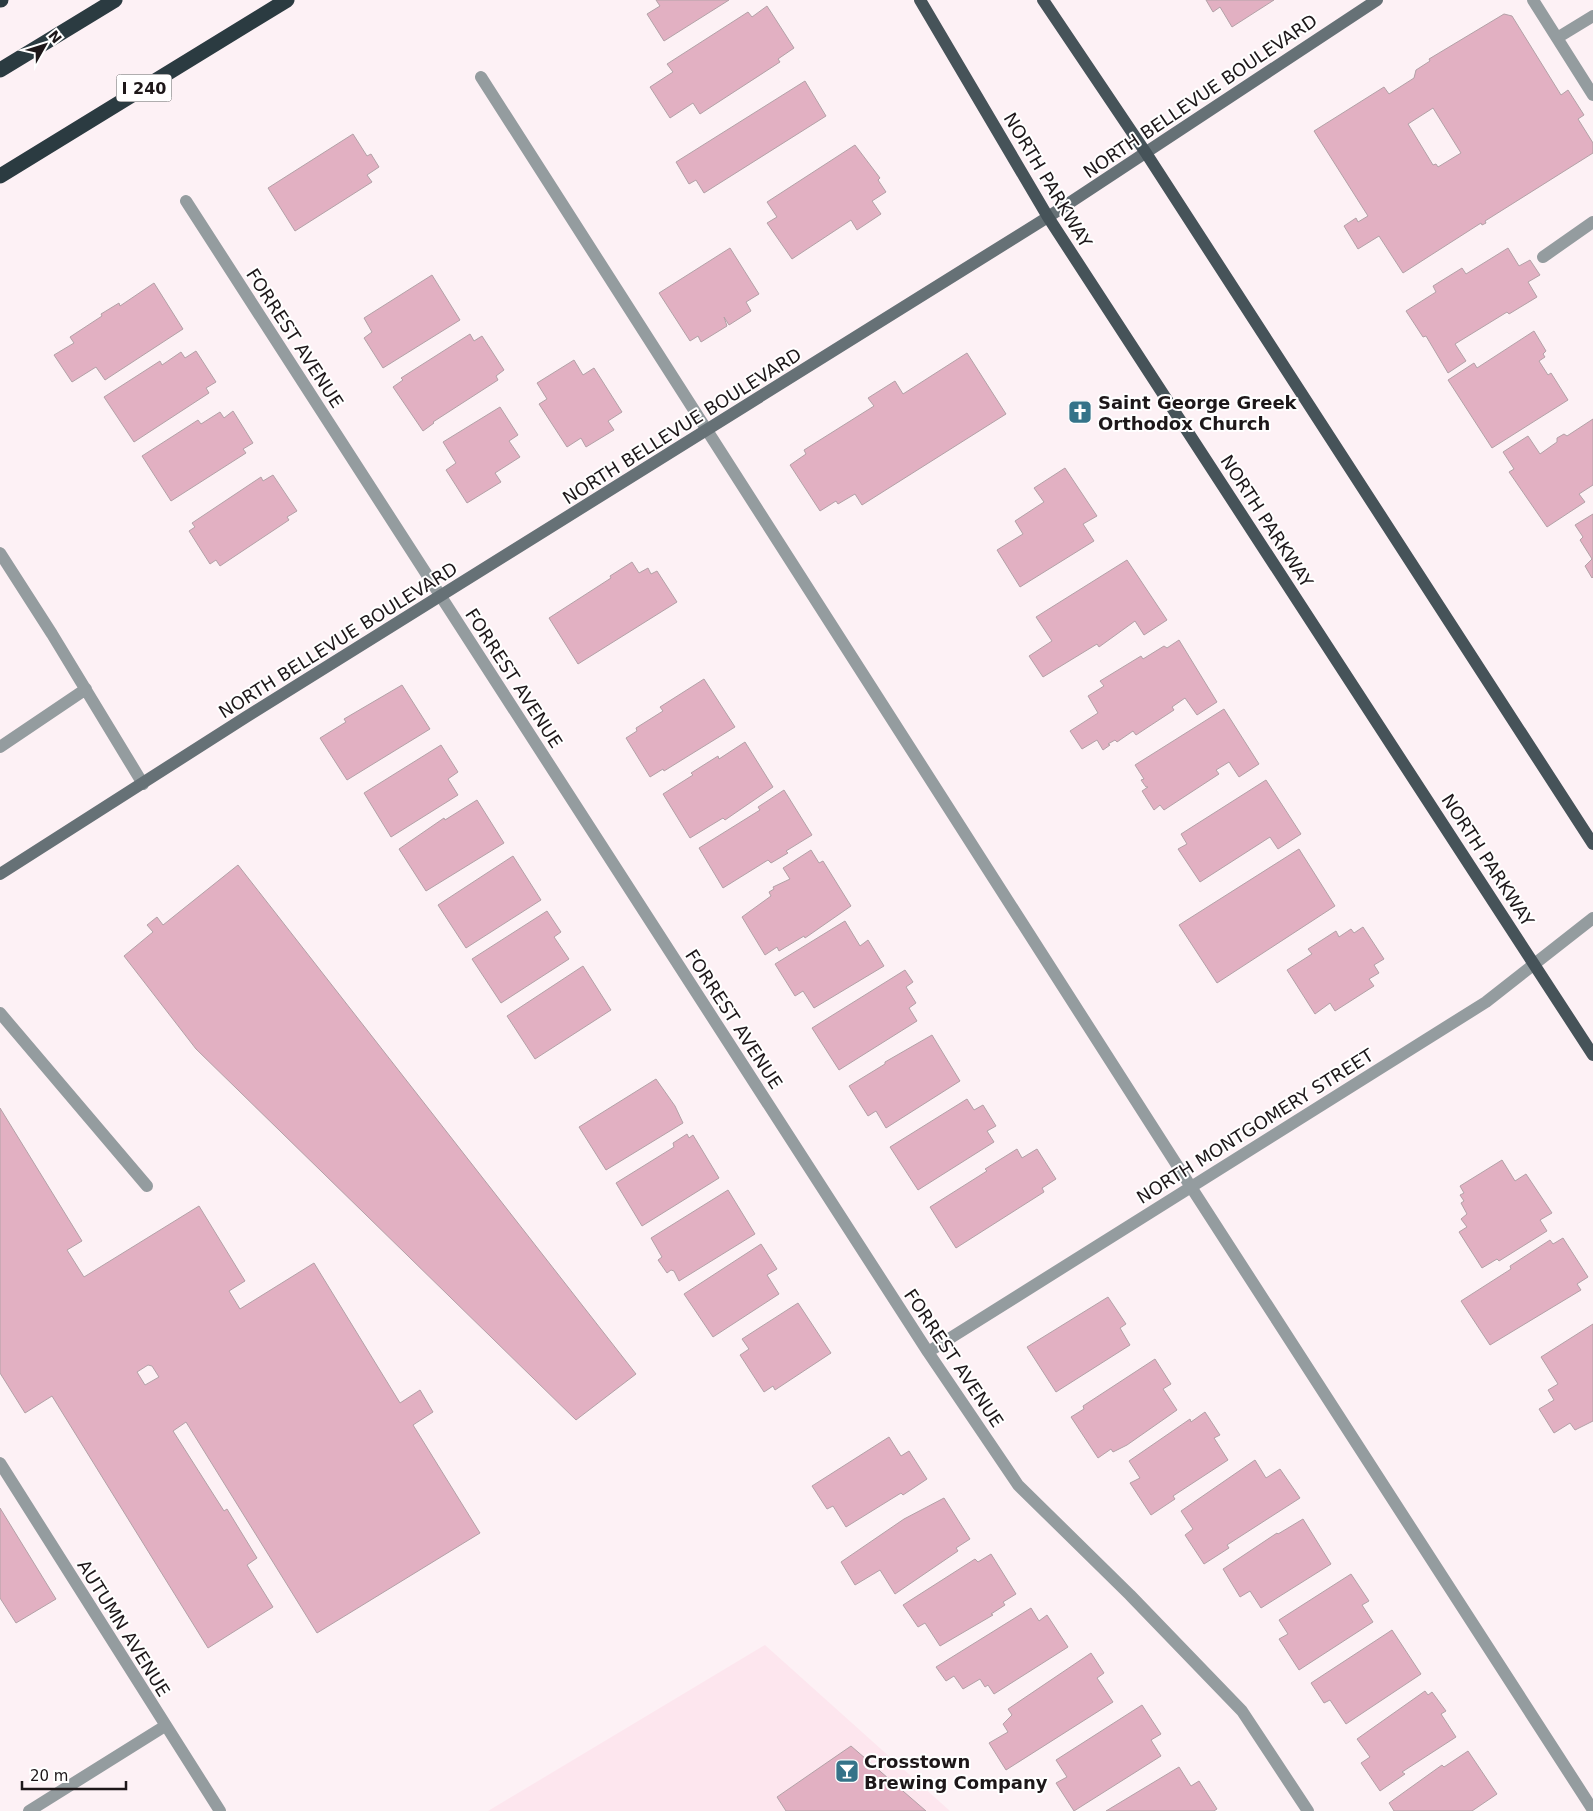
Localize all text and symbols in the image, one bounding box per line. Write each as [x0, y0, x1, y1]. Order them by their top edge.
street label: NORTH BELLEVUE BOULEVARD [1079, 10, 1321, 182]
north arrow [20, 20, 70, 70]
text: N [45, 27, 65, 46]
road number: I 240 [116, 75, 172, 102]
street label: NORTH PARKWAY [999, 109, 1097, 252]
street label: FORREST AVENUE [242, 264, 348, 412]
street label: NORTH BELLEVUE BOULEVARD [559, 344, 805, 508]
place label: Saint George Greek Orthodox Church [1098, 392, 1298, 434]
church icon: Saint George Greek Orthodox Church [1067, 399, 1093, 425]
street label: NORTH PARKWAY [1216, 451, 1318, 592]
street label: NORTH BELLEVUE BOULEVARD [215, 558, 461, 722]
street label: FORREST AVENUE [461, 604, 567, 752]
street label: NORTH PARKWAY [1437, 790, 1539, 931]
street label: FORREST AVENUE [681, 945, 787, 1093]
street label: NORTH MONTGOMERY STREET [1133, 1044, 1378, 1208]
street label: FORREST AVENUE [900, 1285, 1008, 1431]
street label: AUTUMN AVENUE [73, 1556, 175, 1700]
place label: Crosstown Brewing Company [864, 1751, 1048, 1793]
scale bar [22, 1758, 126, 1790]
bar icon: Crosstown Brewing Company [834, 1758, 860, 1784]
text: 20 m [30, 1767, 68, 1785]

